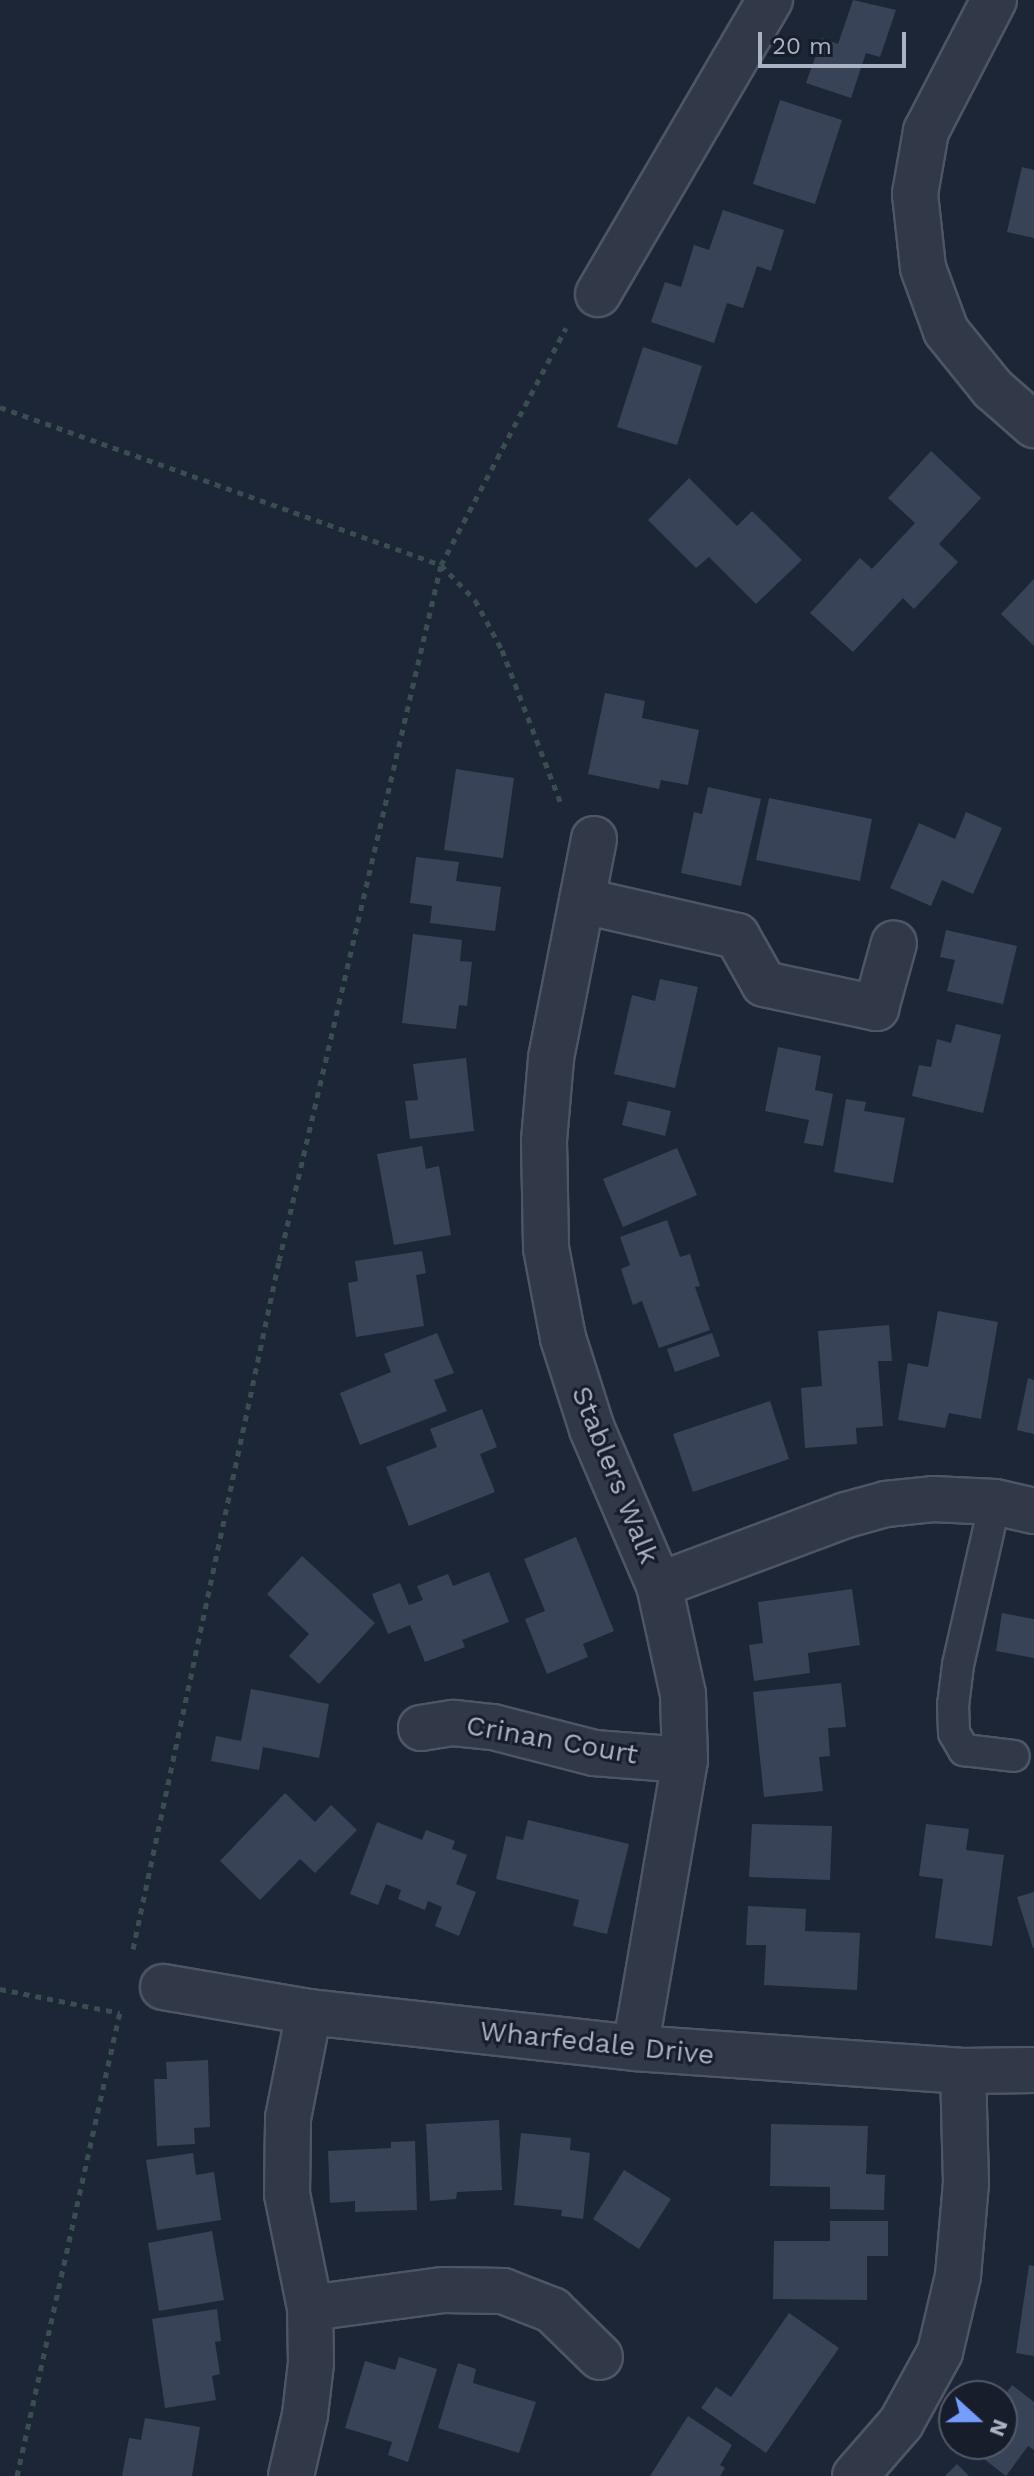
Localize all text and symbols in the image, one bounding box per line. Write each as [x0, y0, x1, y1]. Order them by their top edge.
scale bar [762, 16, 910, 66]
text: 20 m [772, 32, 832, 60]
street label: Stablers Walk [564, 1381, 666, 1569]
street label: Crinan Court [464, 1708, 640, 1772]
street label: Wharfedale Drive [478, 2014, 716, 2072]
north arrow [938, 2380, 1018, 2460]
text: N [984, 2416, 1014, 2440]

